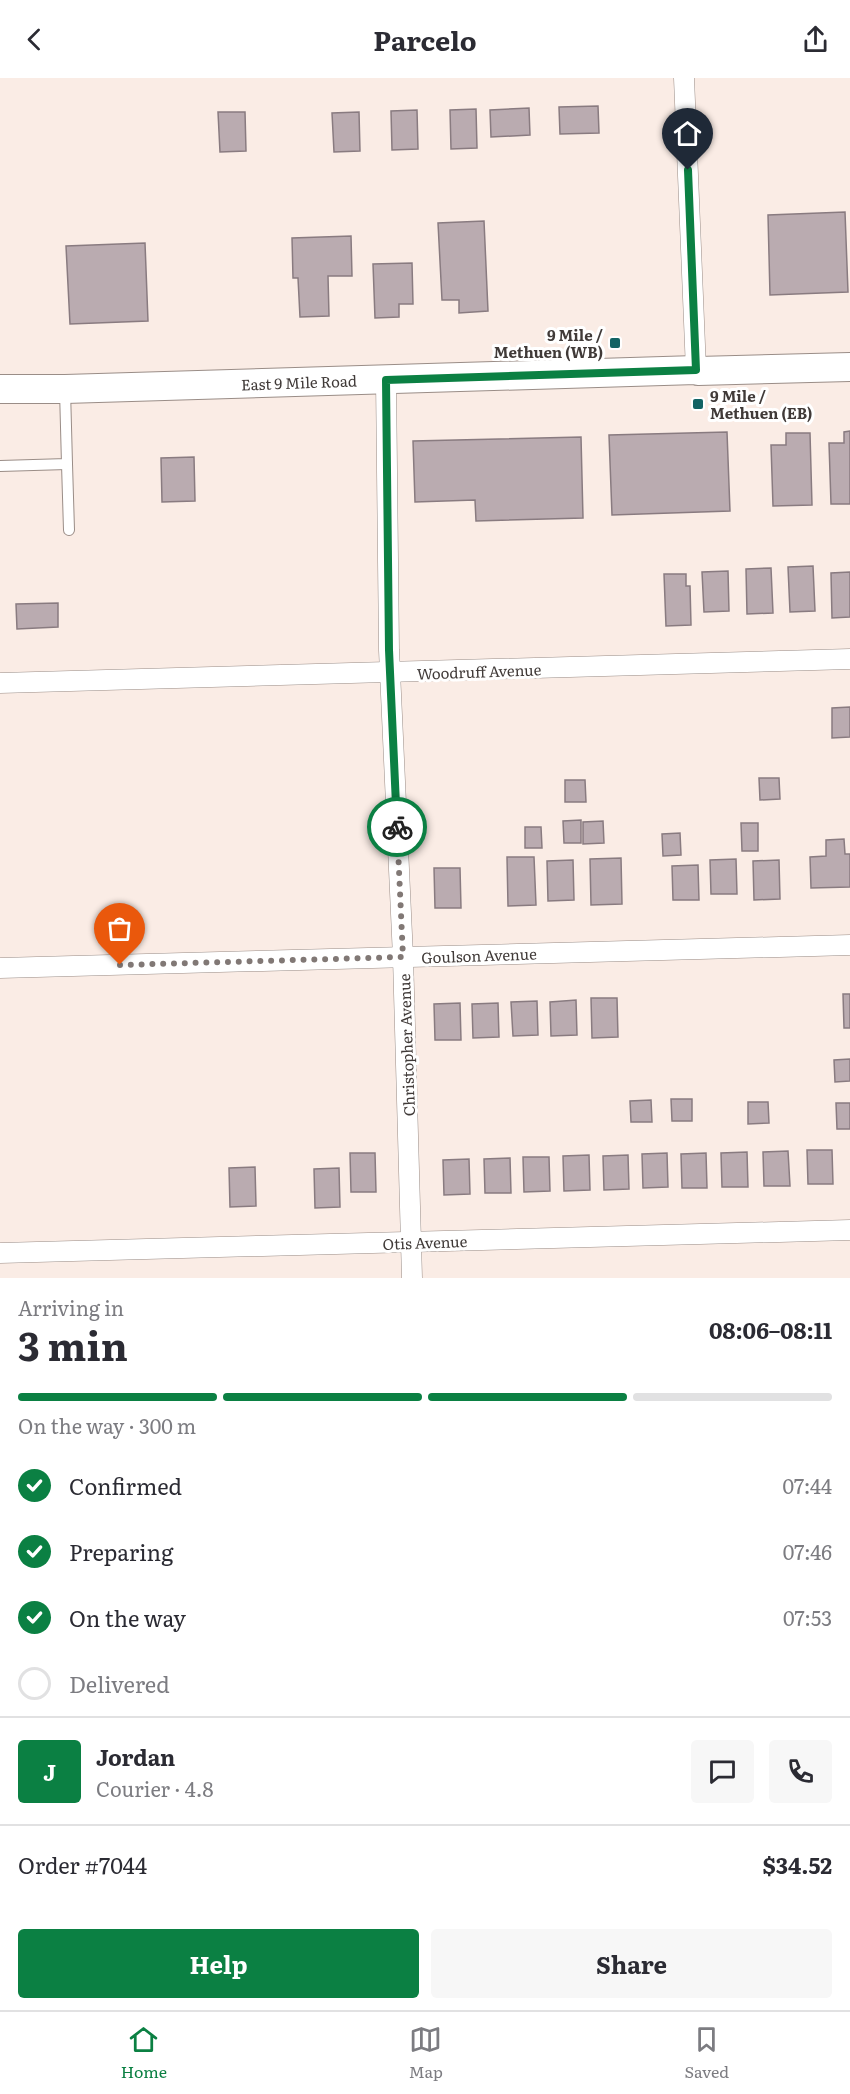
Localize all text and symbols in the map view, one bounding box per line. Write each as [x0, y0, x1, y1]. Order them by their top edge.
text: Parcelo [373, 19, 477, 59]
icon: back [18, 23, 51, 56]
icon: share [799, 23, 832, 56]
pin [662, 108, 713, 170]
icon: home [671, 117, 704, 150]
place label: 9 Mile / Methuen (WB) [494, 323, 603, 363]
marker: 9 Mile / Methuen (WB) [608, 336, 622, 350]
street label: East 9 Mile Road [241, 368, 357, 396]
place label: 9 Mile / Methuen (EB) [710, 384, 812, 424]
marker: 9 Mile / Methuen (EB) [691, 397, 705, 411]
street label: Woodruff Avenue [416, 657, 542, 685]
courier [367, 797, 427, 857]
icon: bike [381, 811, 414, 844]
pin [94, 903, 145, 965]
icon: bag [103, 912, 136, 945]
street label: Goulson Avenue [421, 941, 537, 969]
street label: Christopher Avenue [392, 973, 420, 1117]
street label: Otis Avenue [382, 1229, 468, 1255]
text: Arriving in [18, 1292, 124, 1322]
text: 08:06–08:11 [709, 1313, 832, 1346]
text: 3 min [18, 1315, 128, 1373]
text: On the way · 300 m [18, 1410, 196, 1440]
icon: check [18, 1469, 51, 1502]
text: Confirmed [69, 1469, 182, 1502]
text: 07:44 [782, 1470, 832, 1500]
icon: check [18, 1535, 51, 1568]
text: Preparing [69, 1535, 173, 1568]
text: 07:46 [783, 1536, 832, 1566]
icon: check [18, 1601, 51, 1634]
text: On the way [69, 1601, 186, 1634]
text: 07:53 [783, 1602, 832, 1632]
text: Delivered [69, 1667, 170, 1700]
text: Jordan [96, 1740, 175, 1773]
button: chat [691, 1740, 754, 1803]
button: phone [769, 1740, 832, 1803]
text: J [43, 1755, 56, 1788]
text: Courier · 4.8 [96, 1773, 213, 1803]
text: Order #7044 [18, 1848, 147, 1881]
text: $34.52 [763, 1848, 832, 1881]
button: Help [18, 1929, 419, 1998]
button: Share [431, 1929, 832, 1998]
tab: Home [121, 2023, 167, 2083]
tab: Map [409, 2023, 443, 2083]
tab: Saved [685, 2023, 729, 2083]

